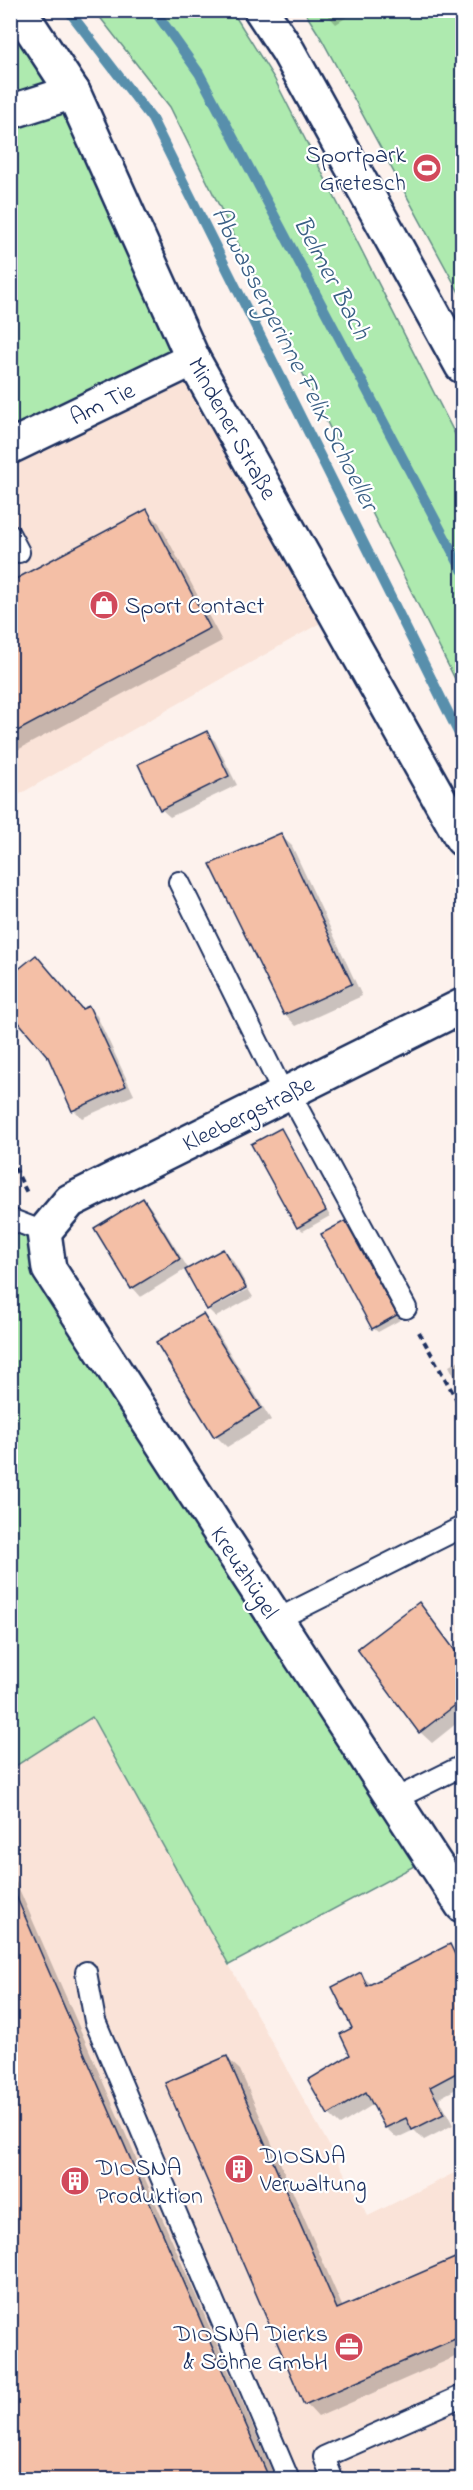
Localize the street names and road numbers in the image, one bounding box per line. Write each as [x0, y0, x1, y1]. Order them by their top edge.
street label: Mindener Straße [177, 352, 285, 507]
street label: Am Tie [65, 374, 142, 436]
street label: Kleebergstraße [177, 1068, 321, 1162]
street label: Kreuzhügel [200, 1520, 286, 1627]

